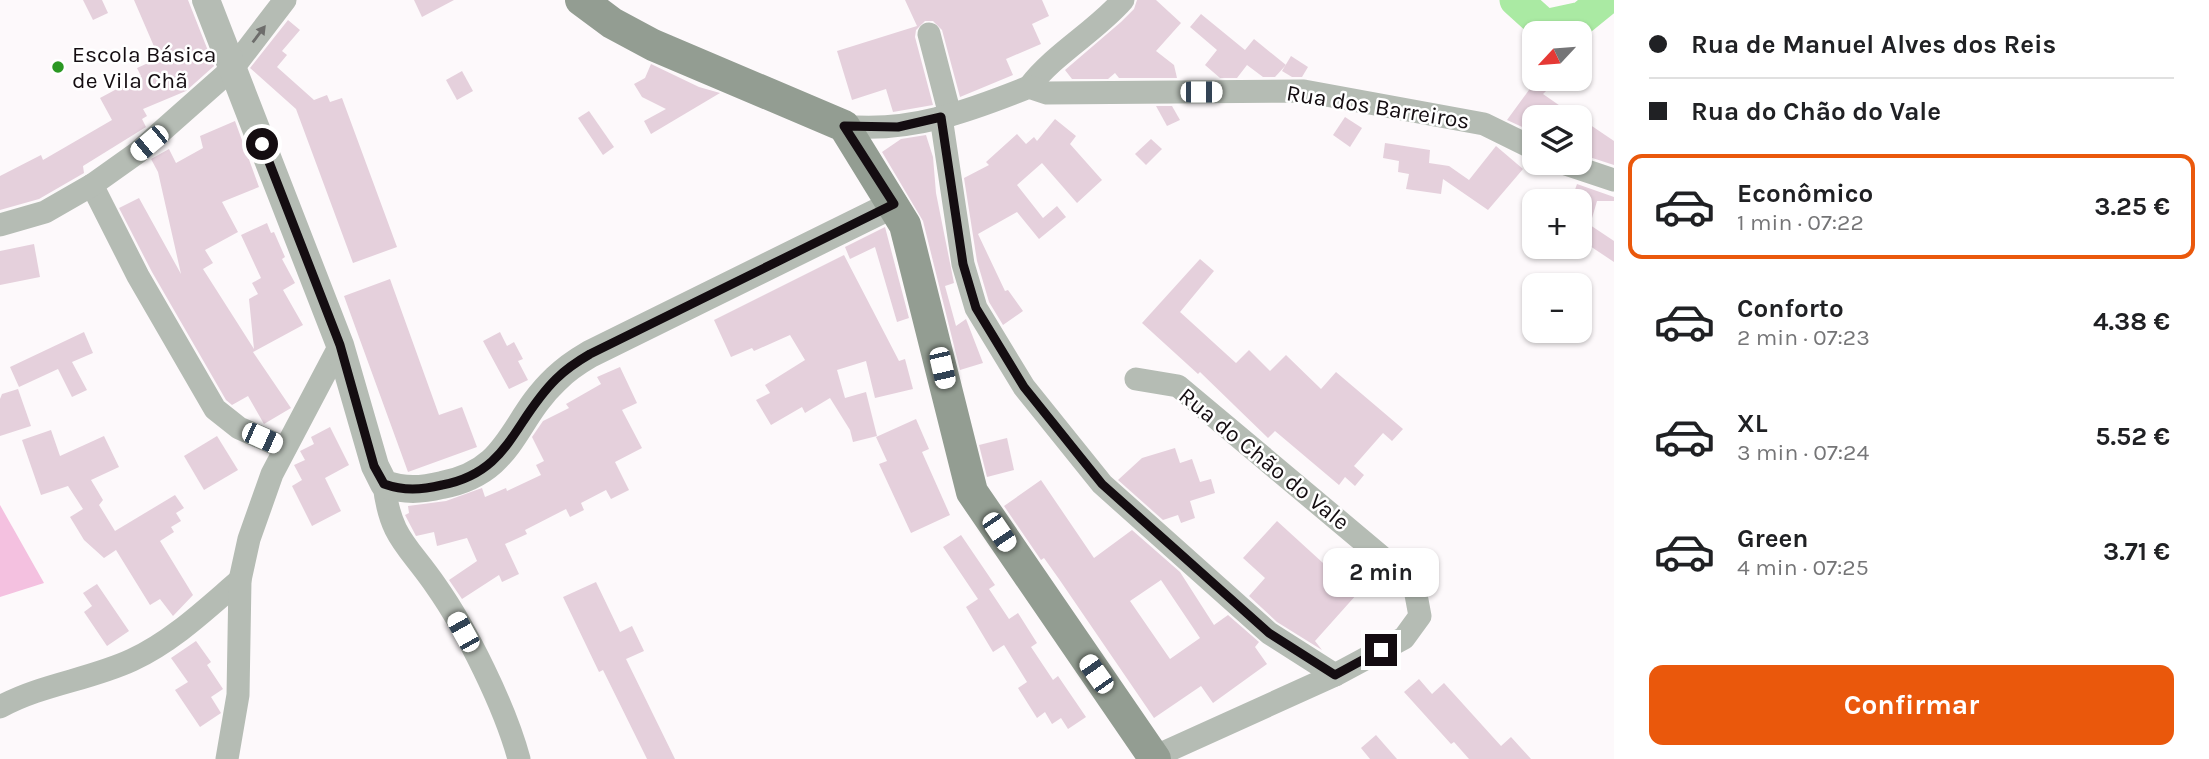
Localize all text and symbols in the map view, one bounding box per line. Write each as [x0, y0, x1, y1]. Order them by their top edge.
north arrow [1522, 21, 1592, 91]
map controls [1522, 21, 1592, 343]
one-way arrow [252, 25, 266, 43]
text: Rua de Manuel Alves dos Reis [1691, 29, 2056, 60]
place label: Escola Básica de Vila Chã [72, 41, 216, 94]
marker: Escola Básica de Vila Chã [50, 59, 66, 75]
street label: Rua dos Barreiros [1284, 79, 1472, 135]
car [1181, 82, 1223, 103]
text: Rua do Chão do Vale [1691, 96, 1941, 127]
button: layers [1522, 105, 1592, 175]
car [127, 121, 172, 165]
route start [246, 128, 278, 160]
icon: car [1653, 175, 1716, 238]
text: Econômico [1737, 178, 1873, 209]
button: + [1522, 189, 1592, 259]
text: 3.25 € [2094, 191, 2170, 222]
text: 1 min · 07:22 [1737, 209, 1864, 236]
button: − [1522, 273, 1592, 343]
icon: car [1653, 290, 1716, 353]
text: Conforto [1737, 293, 1844, 324]
text: 4.38 € [2093, 306, 2170, 337]
text: 2 min · 07:23 [1737, 324, 1870, 351]
car [928, 345, 957, 391]
street label: Rua do Chão do Vale [1173, 382, 1355, 536]
icon: car [1653, 405, 1716, 468]
text: XL [1737, 408, 1768, 439]
car [239, 420, 286, 456]
text: 5.52 € [2095, 421, 2170, 452]
text: 3 min · 07:24 [1737, 439, 1869, 466]
car [979, 509, 1020, 555]
icon: car [1653, 520, 1716, 583]
text: Green [1737, 523, 1809, 554]
text: 3.71 € [2103, 536, 2170, 567]
callout: 2 min [1323, 548, 1439, 598]
text: 4 min · 07:25 [1737, 554, 1869, 581]
text: 2 min [1349, 559, 1413, 586]
car [444, 609, 483, 655]
route end [1365, 634, 1397, 666]
car [1076, 651, 1117, 697]
button: Confirmar [1649, 665, 2174, 745]

